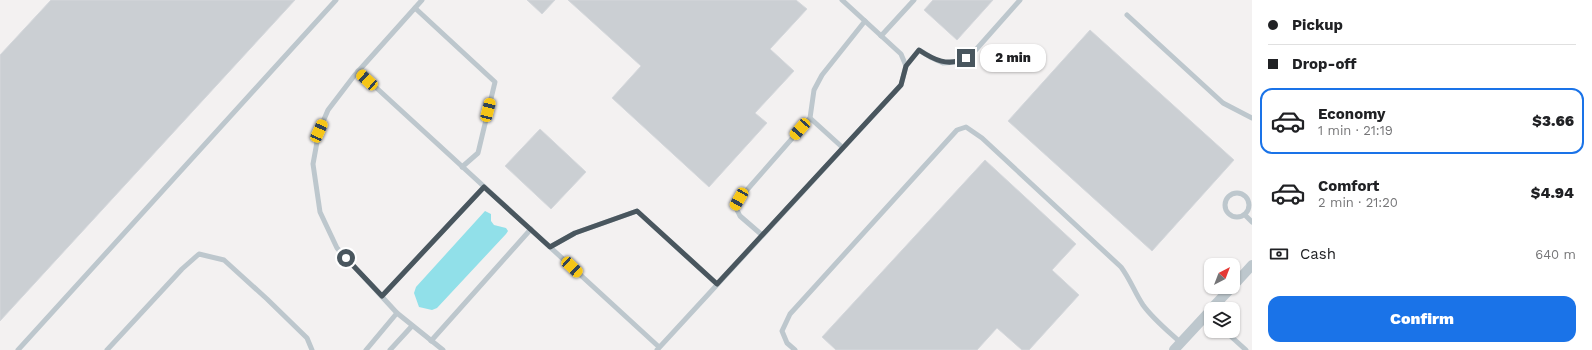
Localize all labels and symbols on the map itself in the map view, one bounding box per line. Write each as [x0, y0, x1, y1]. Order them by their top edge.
callout: 2 min [980, 44, 1046, 72]
route end [957, 49, 975, 67]
car [354, 68, 380, 92]
car [479, 97, 497, 123]
car [788, 116, 812, 142]
car [309, 118, 329, 144]
car [728, 186, 750, 212]
route start [337, 249, 355, 267]
car [559, 254, 585, 280]
north arrow [1204, 258, 1240, 294]

